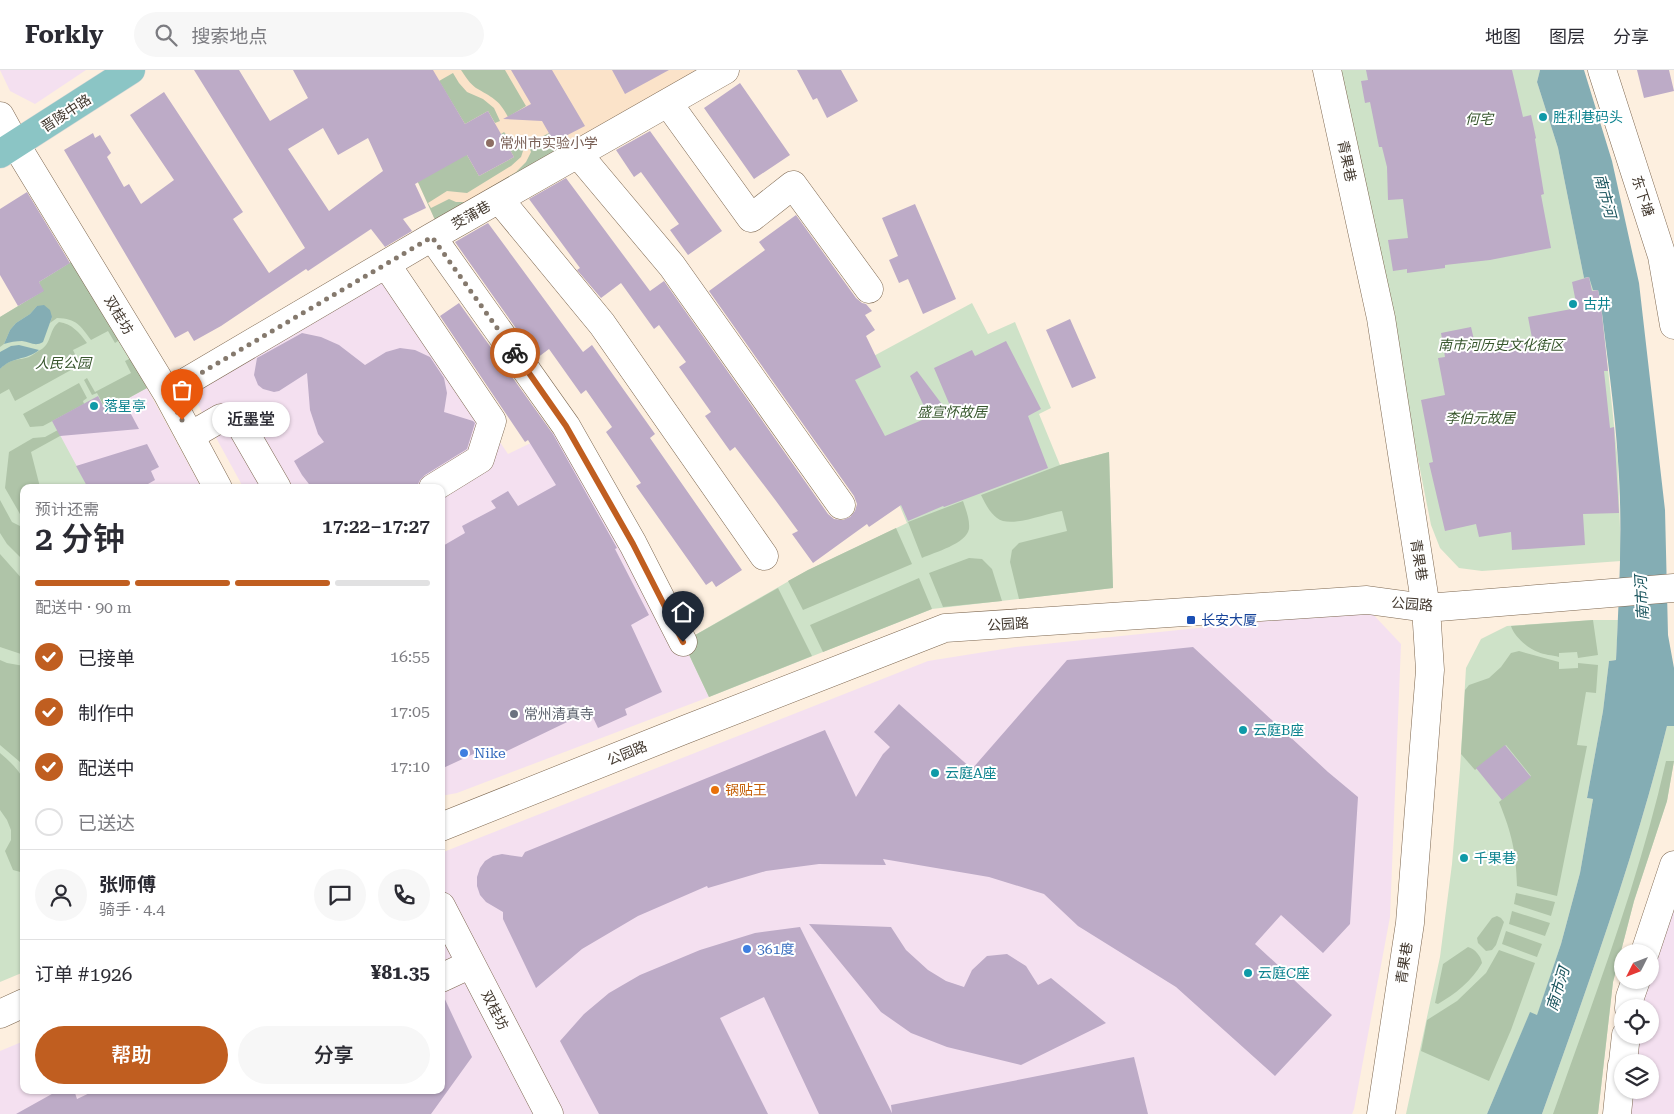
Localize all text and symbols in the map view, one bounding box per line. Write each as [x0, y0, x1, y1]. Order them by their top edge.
search box [134, 12, 484, 57]
text: Forkly [25, 21, 104, 49]
icon: search [152, 21, 180, 49]
text: 搜索地点 [192, 25, 268, 48]
text: 地图 [1485, 26, 1521, 47]
text: 图层 [1549, 26, 1585, 47]
text: 分享 [1613, 26, 1649, 47]
street label: 晋陵中路 [38, 91, 94, 135]
place label: 胜利巷码头 [1553, 109, 1623, 125]
park label: 何宅 [1465, 111, 1495, 127]
marker: 胜利巷码头 [1537, 111, 1549, 123]
place label: 常州市实验小学 [500, 135, 598, 151]
marker: 常州市实验小学 [484, 137, 496, 149]
street label: 青果巷 [1335, 139, 1359, 183]
water label: 南市河 [1590, 172, 1620, 223]
street label: 东下塘 [1629, 174, 1657, 218]
street label: 茭蒲巷 [449, 198, 493, 232]
street label: 双桂坊 [101, 293, 137, 337]
place label: 古井 [1583, 296, 1611, 312]
marker: 古井 [1567, 298, 1579, 310]
courier [490, 328, 540, 378]
park label: 南市河历史文化街区 [1438, 337, 1566, 353]
icon: bike [501, 339, 529, 367]
park label: 人民公园 [35, 355, 93, 371]
pin [161, 369, 203, 420]
icon: bag [168, 376, 196, 404]
place label: 落星亭 [104, 398, 146, 414]
marker: 落星亭 [88, 400, 100, 412]
callout: 近墨堂 [212, 402, 290, 438]
park label: 盛宣怀故居 [917, 404, 989, 420]
text: 近墨堂 [227, 410, 275, 429]
park label: 李伯元故居 [1445, 410, 1517, 426]
text: 预计还需 [35, 500, 99, 519]
text: 17:22–17:27 [322, 515, 430, 538]
text: 2 分钟 [35, 520, 125, 558]
street label: 青果巷 [1408, 538, 1430, 582]
water label: 南市河 [1632, 572, 1652, 621]
pin [662, 591, 704, 642]
street label: 公园路 [1390, 595, 1434, 613]
text: 配送中 · 90 m [35, 598, 132, 617]
icon: home [669, 598, 697, 626]
place label: 长安大厦 [1201, 612, 1257, 628]
marker: 长安大厦 [1185, 614, 1197, 626]
street label: 公园路 [986, 615, 1030, 633]
icon: check [35, 643, 63, 671]
text: 已接单 [78, 647, 135, 670]
text: 16:55 [390, 647, 430, 666]
icon: check [35, 698, 63, 726]
text: 制作中 [78, 702, 135, 725]
text: 17:05 [390, 702, 430, 721]
place label: 常州清真寺 [524, 706, 594, 722]
marker: 常州清真寺 [508, 708, 520, 720]
place label: 云庭B座 [1253, 722, 1304, 738]
marker: 云庭B座 [1237, 724, 1249, 736]
street label: 公园路 [605, 738, 649, 768]
place label: Nike [474, 745, 506, 761]
marker: Nike [458, 747, 470, 759]
icon: check [35, 753, 63, 781]
text: 配送中 [78, 757, 135, 780]
text: 17:10 [390, 757, 430, 776]
place label: 云庭A座 [945, 765, 997, 781]
marker: 云庭A座 [929, 767, 941, 779]
place label: 锅贴王 [725, 782, 767, 798]
marker: 锅贴王 [709, 784, 721, 796]
text: 已送达 [78, 812, 135, 835]
place label: 千果巷 [1474, 850, 1516, 866]
marker: 千果巷 [1458, 852, 1470, 864]
button: person [35, 869, 87, 921]
button: chat [314, 869, 366, 921]
button: phone [378, 869, 430, 921]
text: 张师傅 [99, 873, 156, 896]
text: 骑手 · 4.4 [99, 900, 165, 919]
place label: 361度 [757, 941, 795, 957]
street label: 青果巷 [1393, 941, 1415, 985]
marker: 361度 [741, 943, 753, 955]
north arrow [1614, 944, 1659, 989]
map controls [1614, 944, 1659, 1099]
text: ¥81.35 [371, 961, 430, 984]
water label: 南市河 [1543, 962, 1574, 1013]
text: 订单 #1926 [35, 963, 132, 986]
place label: 云庭C座 [1258, 965, 1310, 981]
marker: 云庭C座 [1242, 967, 1254, 979]
street label: 双桂坊 [478, 988, 512, 1032]
button: locate [1614, 999, 1659, 1044]
button: 帮助 [35, 1026, 228, 1084]
button: 分享 [238, 1026, 430, 1084]
button: layers [1614, 1054, 1659, 1099]

